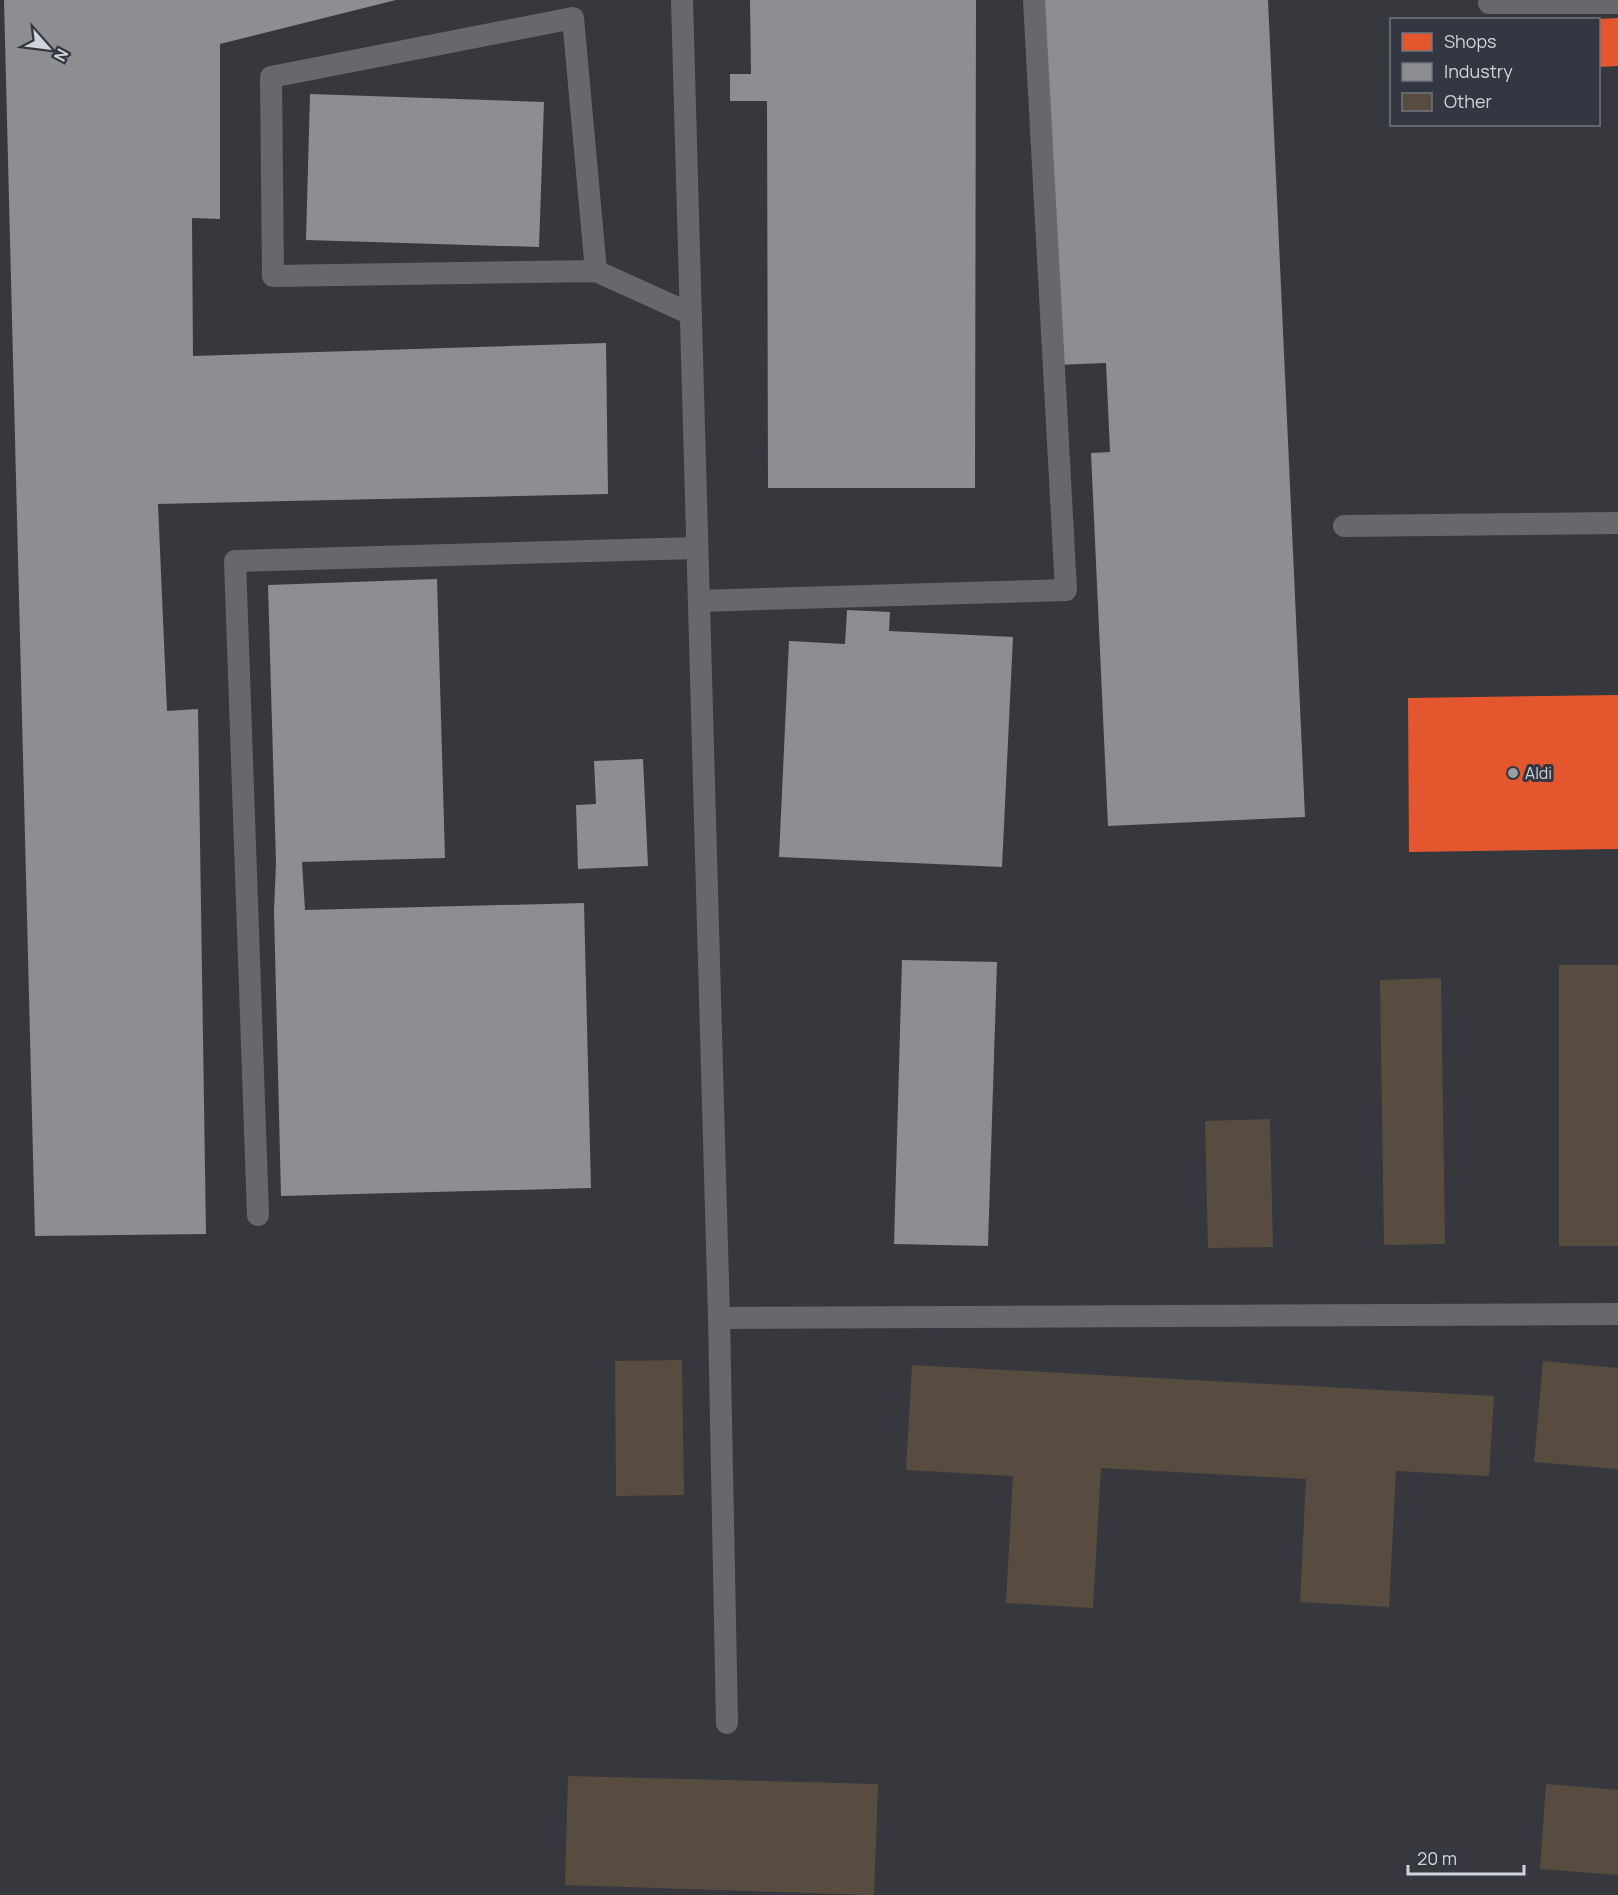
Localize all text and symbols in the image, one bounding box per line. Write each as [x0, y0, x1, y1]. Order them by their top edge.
north arrow [18, 18, 78, 78]
legend [1390, 18, 1600, 126]
text: Shops [1444, 29, 1496, 53]
text: N [49, 45, 74, 65]
text: Industry [1444, 59, 1513, 83]
text: Other [1444, 89, 1492, 113]
place label: Aldi [1525, 762, 1552, 784]
marker: Aldi [1506, 766, 1520, 780]
scale bar [1408, 1838, 1524, 1876]
text: 20 m [1417, 1846, 1457, 1870]

